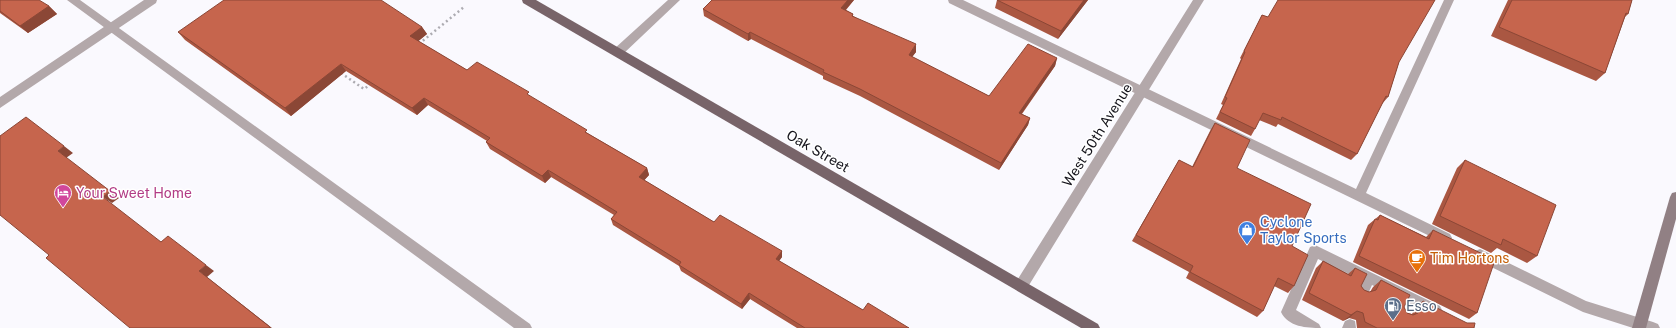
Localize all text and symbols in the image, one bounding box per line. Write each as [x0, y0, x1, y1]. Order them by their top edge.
street label: West 50th Avenue [1059, 80, 1135, 190]
street label: Oak Street [784, 127, 852, 175]
hotel icon: Your Sweet Home [53, 183, 73, 208]
place label: Your Sweet Home [76, 185, 192, 201]
place label: Cyclone Taylor Sports [1260, 214, 1347, 246]
shop icon: Cyclone Taylor Sports [1237, 220, 1257, 245]
cafe icon: Tim Hortons [1407, 248, 1427, 273]
place label: Tim Hortons [1430, 250, 1509, 266]
fuel station icon: Esso [1383, 296, 1403, 321]
place label: Esso [1406, 298, 1437, 314]

